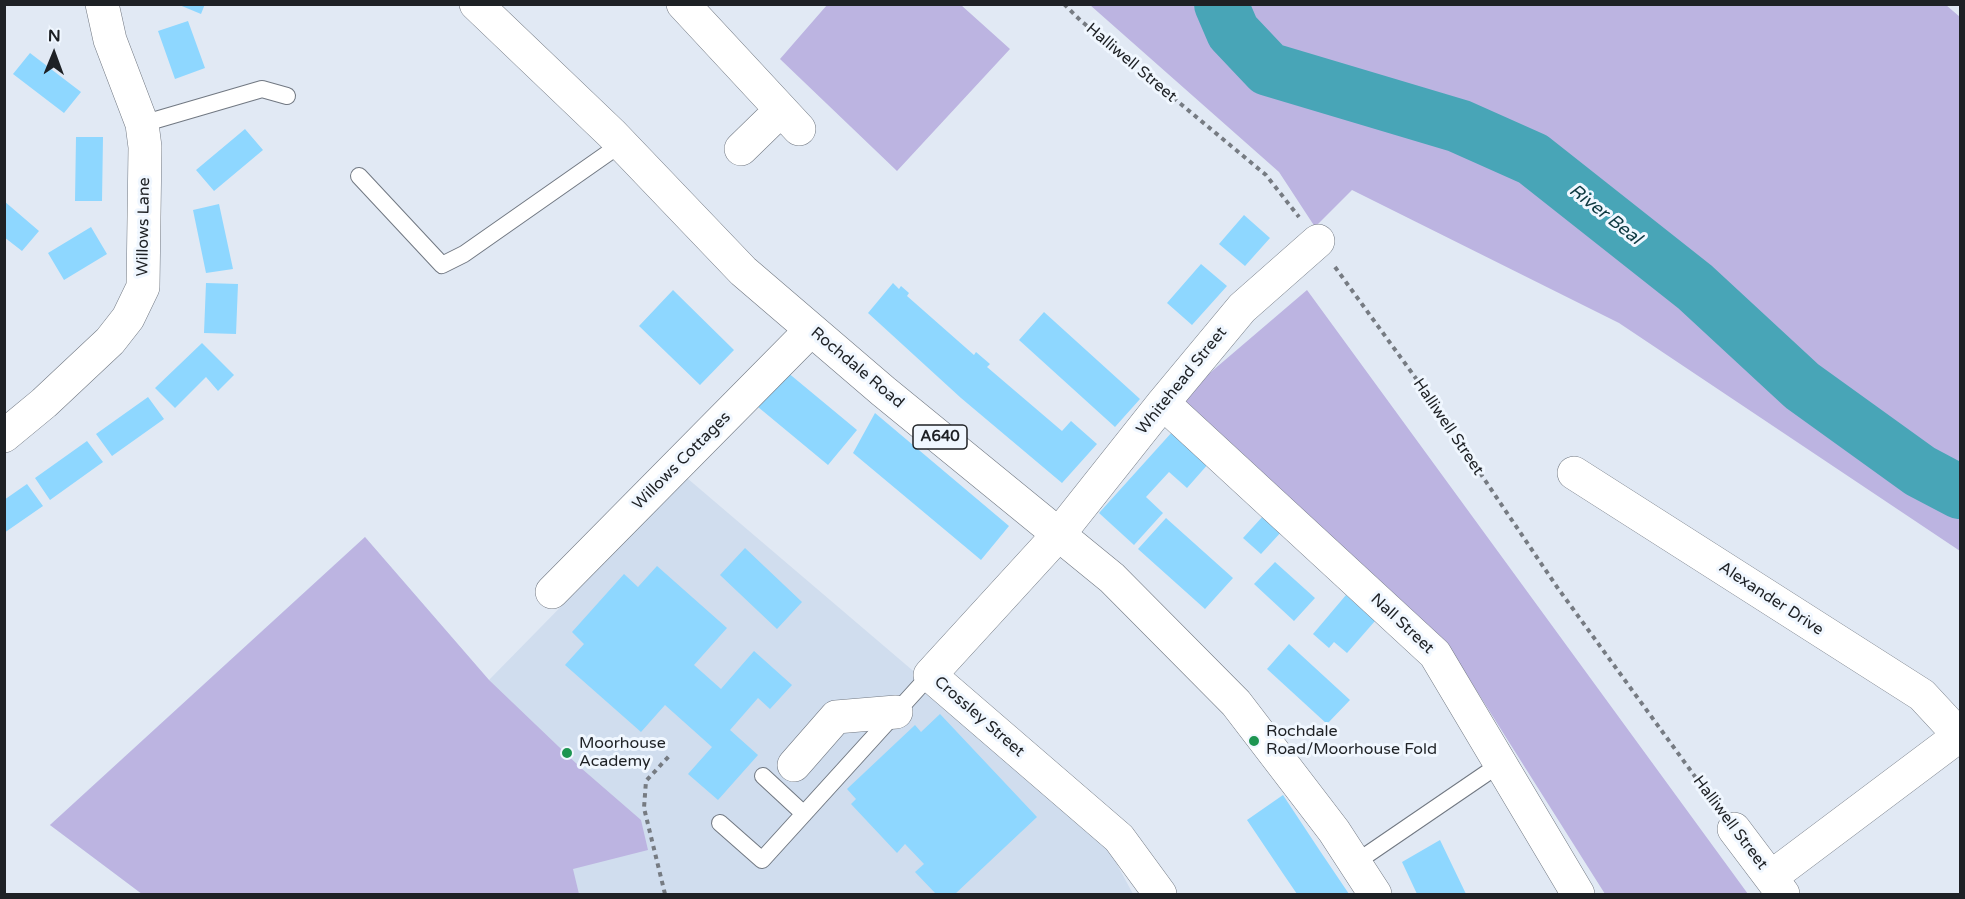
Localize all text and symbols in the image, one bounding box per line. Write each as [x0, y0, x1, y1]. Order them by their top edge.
street label: Halliwell Street [1082, 19, 1180, 107]
north arrow [24, 24, 84, 84]
text: N [48, 26, 61, 46]
street label: Willows Lane [134, 177, 154, 277]
water label: River Beal [1565, 180, 1645, 250]
street label: Rochdale Road [806, 323, 908, 413]
street label: Whitehead Street [1133, 323, 1231, 439]
street label: Halliwell Street [1409, 375, 1487, 479]
street label: Willows Cottages [629, 408, 735, 514]
road number: A640 [913, 425, 967, 449]
street label: Alexander Drive [1715, 558, 1827, 640]
street label: Nall Street [1366, 590, 1438, 658]
street label: Crossley Street [930, 673, 1028, 761]
place label: Rochdale Road/Moorhouse Fold [1266, 722, 1437, 760]
place label: Moorhouse Academy [579, 734, 666, 772]
marker: Rochdale Road/Moorhouse Fold [1247, 734, 1261, 748]
marker: Moorhouse Academy [560, 746, 574, 760]
street label: Halliwell Street [1688, 772, 1772, 874]

